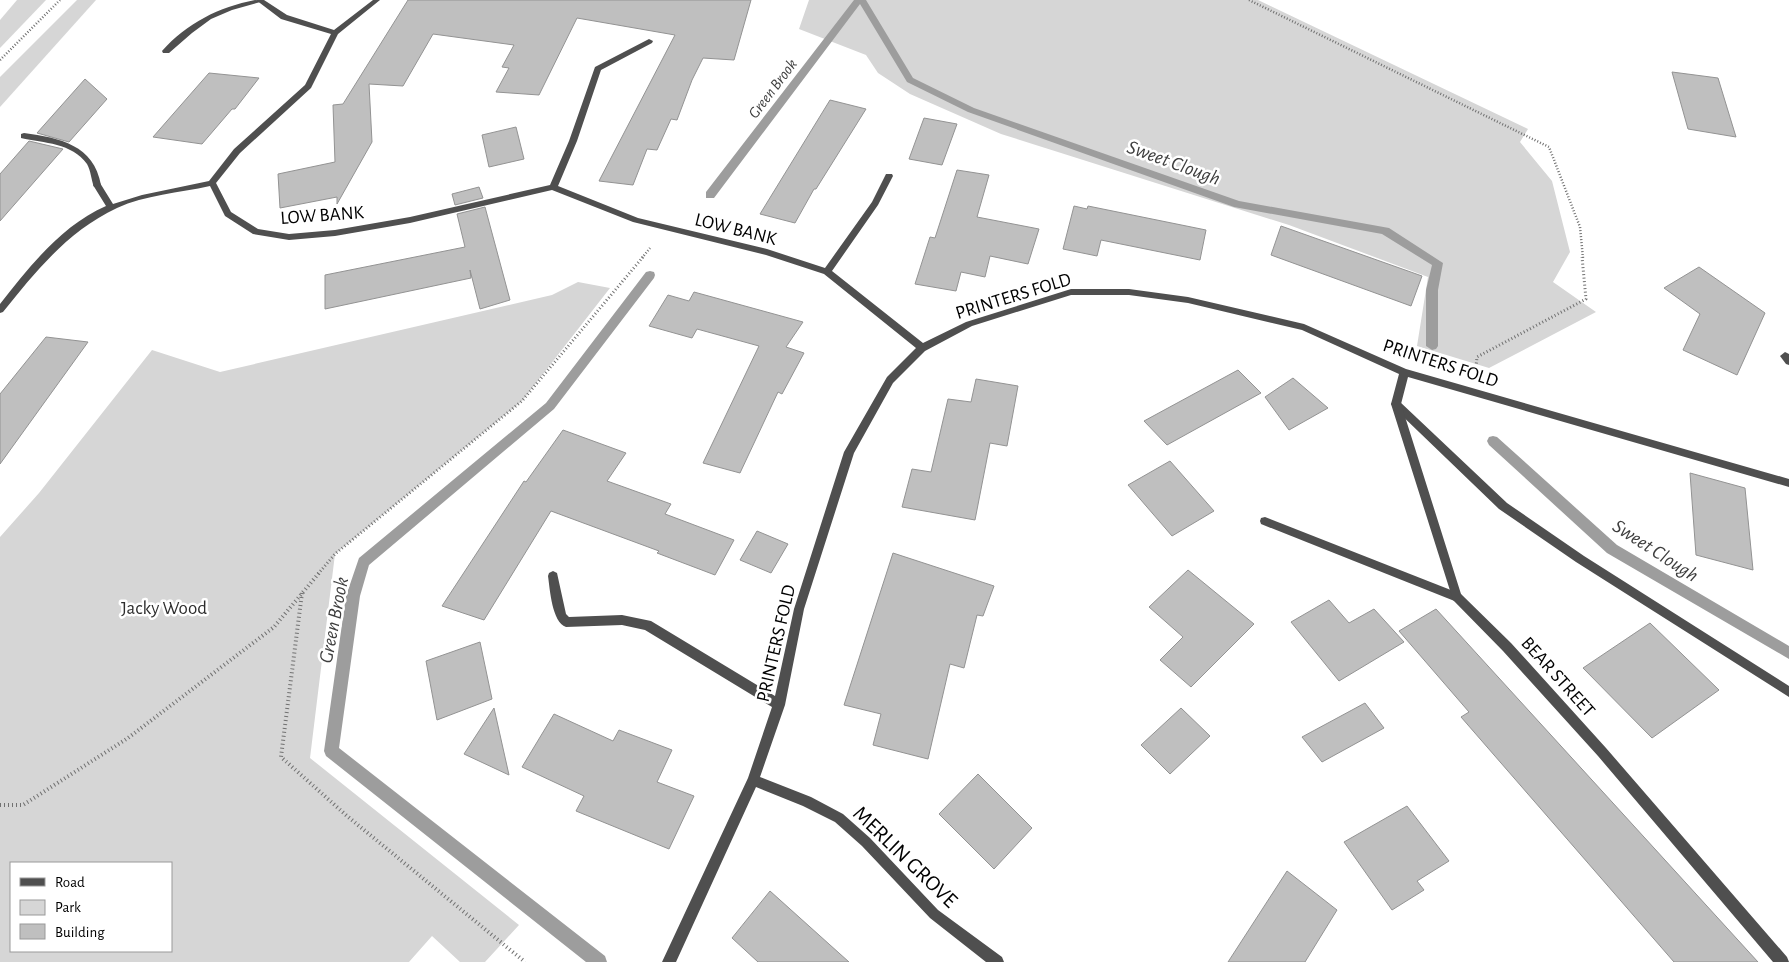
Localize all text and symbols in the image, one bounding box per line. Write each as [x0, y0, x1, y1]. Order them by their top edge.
water label: Green Brook [745, 56, 800, 121]
water label: Sweet Clough [1124, 137, 1223, 189]
street label: LOW BANK [280, 203, 365, 228]
street label: LOW BANK [693, 210, 779, 249]
street label: PRINTERS FOLD [953, 270, 1074, 323]
street label: PRINTERS FOLD [1381, 336, 1500, 391]
water label: Sweet Clough [1609, 516, 1702, 586]
water label: Green Brook [316, 575, 352, 665]
street label: PRINTERS FOLD [754, 583, 799, 704]
park label: Jacky Wood [121, 599, 207, 618]
street label: BEAR STREET [1517, 633, 1598, 721]
street label: MERLIN GROVE [849, 802, 962, 912]
legend [10, 862, 172, 952]
text: Road [55, 875, 85, 890]
text: Park [55, 900, 81, 915]
text: Building [55, 925, 105, 940]

